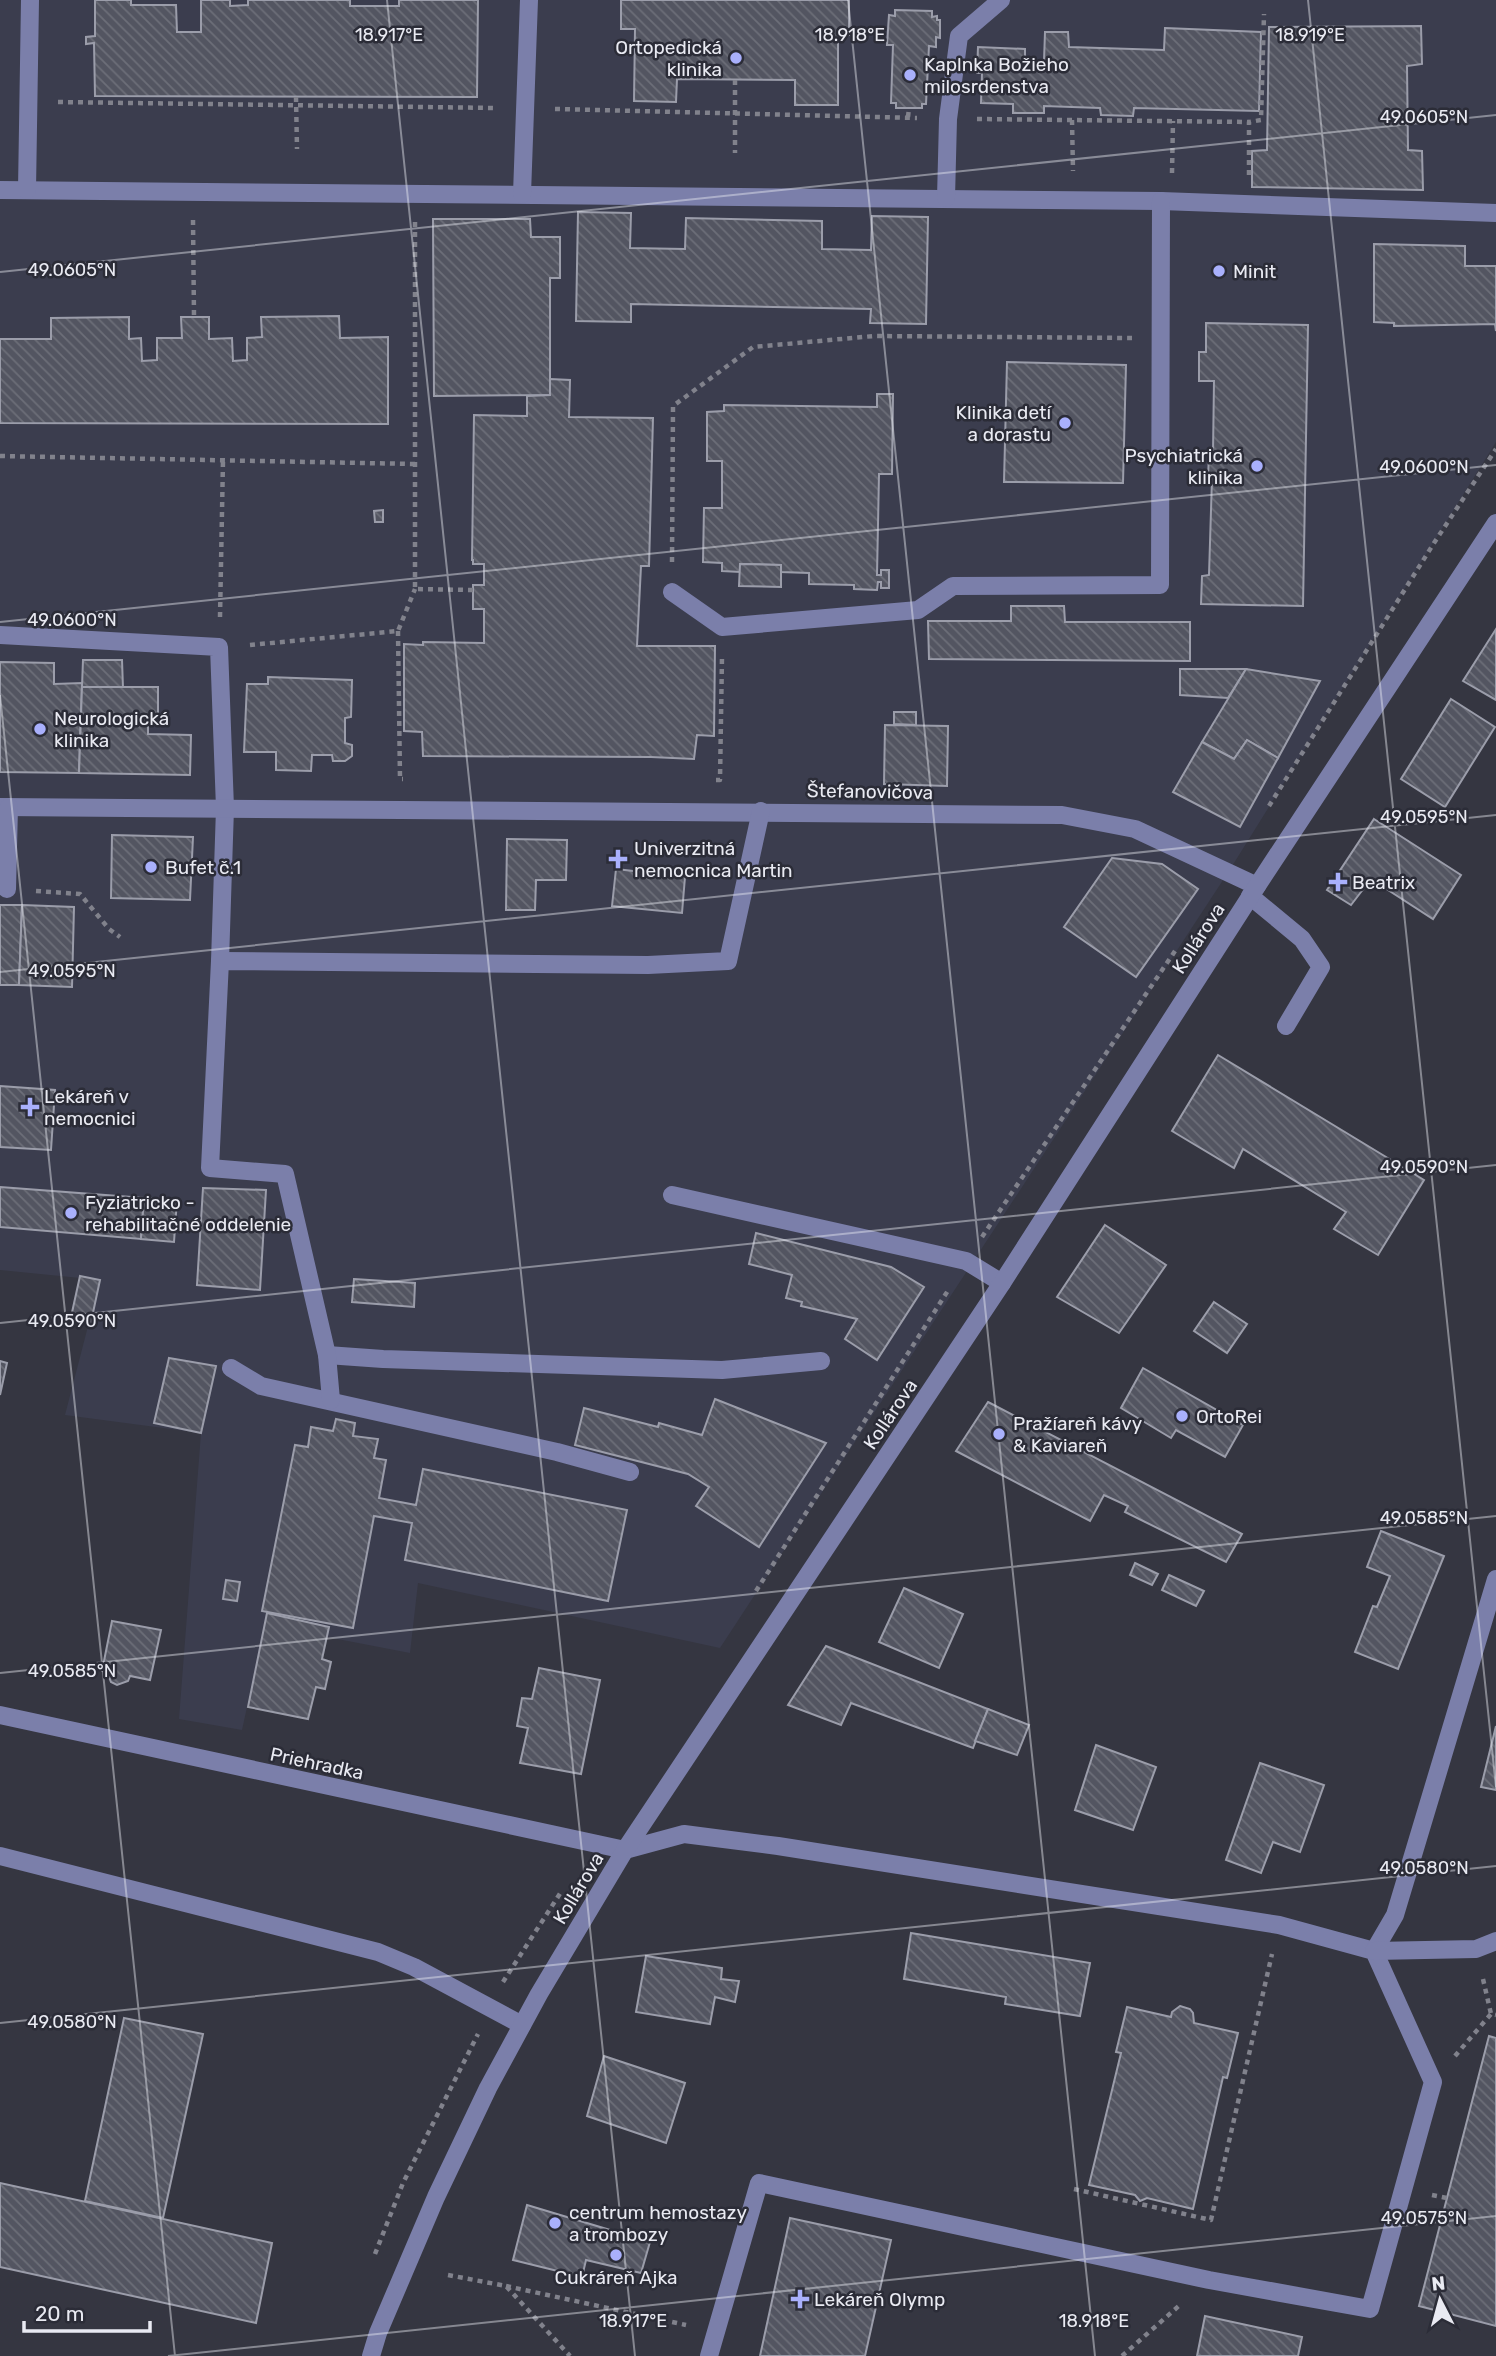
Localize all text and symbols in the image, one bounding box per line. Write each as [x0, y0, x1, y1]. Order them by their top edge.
text: 18.917°E [355, 24, 423, 46]
text: 18.918°E [815, 24, 885, 46]
text: 18.919°E [1275, 24, 1345, 46]
place label: Ortopedická klinika [615, 36, 722, 81]
marker: Ortopedická klinika [728, 50, 744, 66]
place label: Kaplnka Božieho milosrdenstva [924, 53, 1069, 98]
marker: Kaplnka Božieho milosrdenstva [902, 67, 918, 83]
text: 49.0605°N [1380, 106, 1468, 128]
text: 49.0605°N [28, 259, 116, 281]
place label: Minit [1233, 260, 1277, 283]
marker: Minit [1211, 263, 1227, 279]
place label: Klinika detí a dorastu [956, 401, 1052, 446]
marker: Klinika detí a dorastu [1057, 415, 1073, 431]
place label: Psychiatrická klinika [1124, 444, 1243, 489]
text: 49.0600°N [1379, 456, 1469, 478]
marker: Psychiatrická klinika [1249, 458, 1265, 474]
text: 49.0600°N [27, 609, 117, 631]
place label: Neurologická klinika [54, 707, 169, 752]
marker: Neurologická klinika [32, 721, 48, 737]
street label: Štefanovičova [807, 779, 933, 804]
text: 49.0595°N [1380, 806, 1468, 828]
place label: Univerzitná nemocnica Martin [634, 837, 793, 882]
marker: Univerzitná nemocnica Martin [608, 849, 628, 869]
place label: Bufet č.1 [165, 856, 241, 879]
marker: Bufet č.1 [143, 859, 159, 875]
place label: Beatrix [1352, 871, 1415, 894]
marker: Beatrix [1330, 874, 1346, 890]
street label: Kollárova [1167, 899, 1230, 978]
text: 49.0595°N [28, 960, 116, 982]
place label: Lekáreň v nemocnici [44, 1085, 136, 1130]
marker: Lekáreň v nemocnici [22, 1099, 38, 1115]
text: 49.0590°N [1380, 1156, 1468, 1178]
place label: Fyziatricko - rehabilitačné oddelenie [85, 1191, 291, 1236]
marker: Fyziatricko - rehabilitačné oddelenie [63, 1205, 79, 1221]
text: 49.0590°N [28, 1310, 116, 1332]
street label: Kollárova [859, 1375, 922, 1454]
place label: OrtoRei [1196, 1405, 1262, 1428]
marker: OrtoRei [1174, 1408, 1190, 1424]
place label: Pražíareň kávy & Kaviareň [1013, 1412, 1142, 1457]
marker: Pražíareň kávy & Kaviareň [991, 1426, 1007, 1442]
text: 49.0585°N [1380, 1507, 1468, 1529]
text: 49.0585°N [28, 1660, 116, 1682]
street label: Priehradka [268, 1742, 366, 1785]
street label: Kollárova [548, 1848, 609, 1928]
text: 49.0580°N [1379, 1857, 1469, 1879]
text: 49.0580°N [27, 2011, 117, 2033]
place label: centrum hemostazy a trombozy [569, 2201, 747, 2246]
text: 49.0575°N [1381, 2207, 1467, 2229]
marker: centrum hemostazy a trombozy [547, 2215, 563, 2231]
marker: Cukráreň Ajka [608, 2247, 624, 2263]
north arrow [1405, 2265, 1475, 2335]
place label: Cukráreň Ajka [555, 2266, 678, 2289]
text: N [1430, 2271, 1446, 2296]
place label: Lekáreň Olymp [814, 2288, 945, 2311]
scale bar [24, 2290, 150, 2334]
marker: Lekáreň Olymp [792, 2291, 808, 2307]
text: 20 m [35, 2301, 84, 2326]
text: 18.917°E [599, 2310, 667, 2332]
text: 18.918°E [1059, 2310, 1129, 2332]

